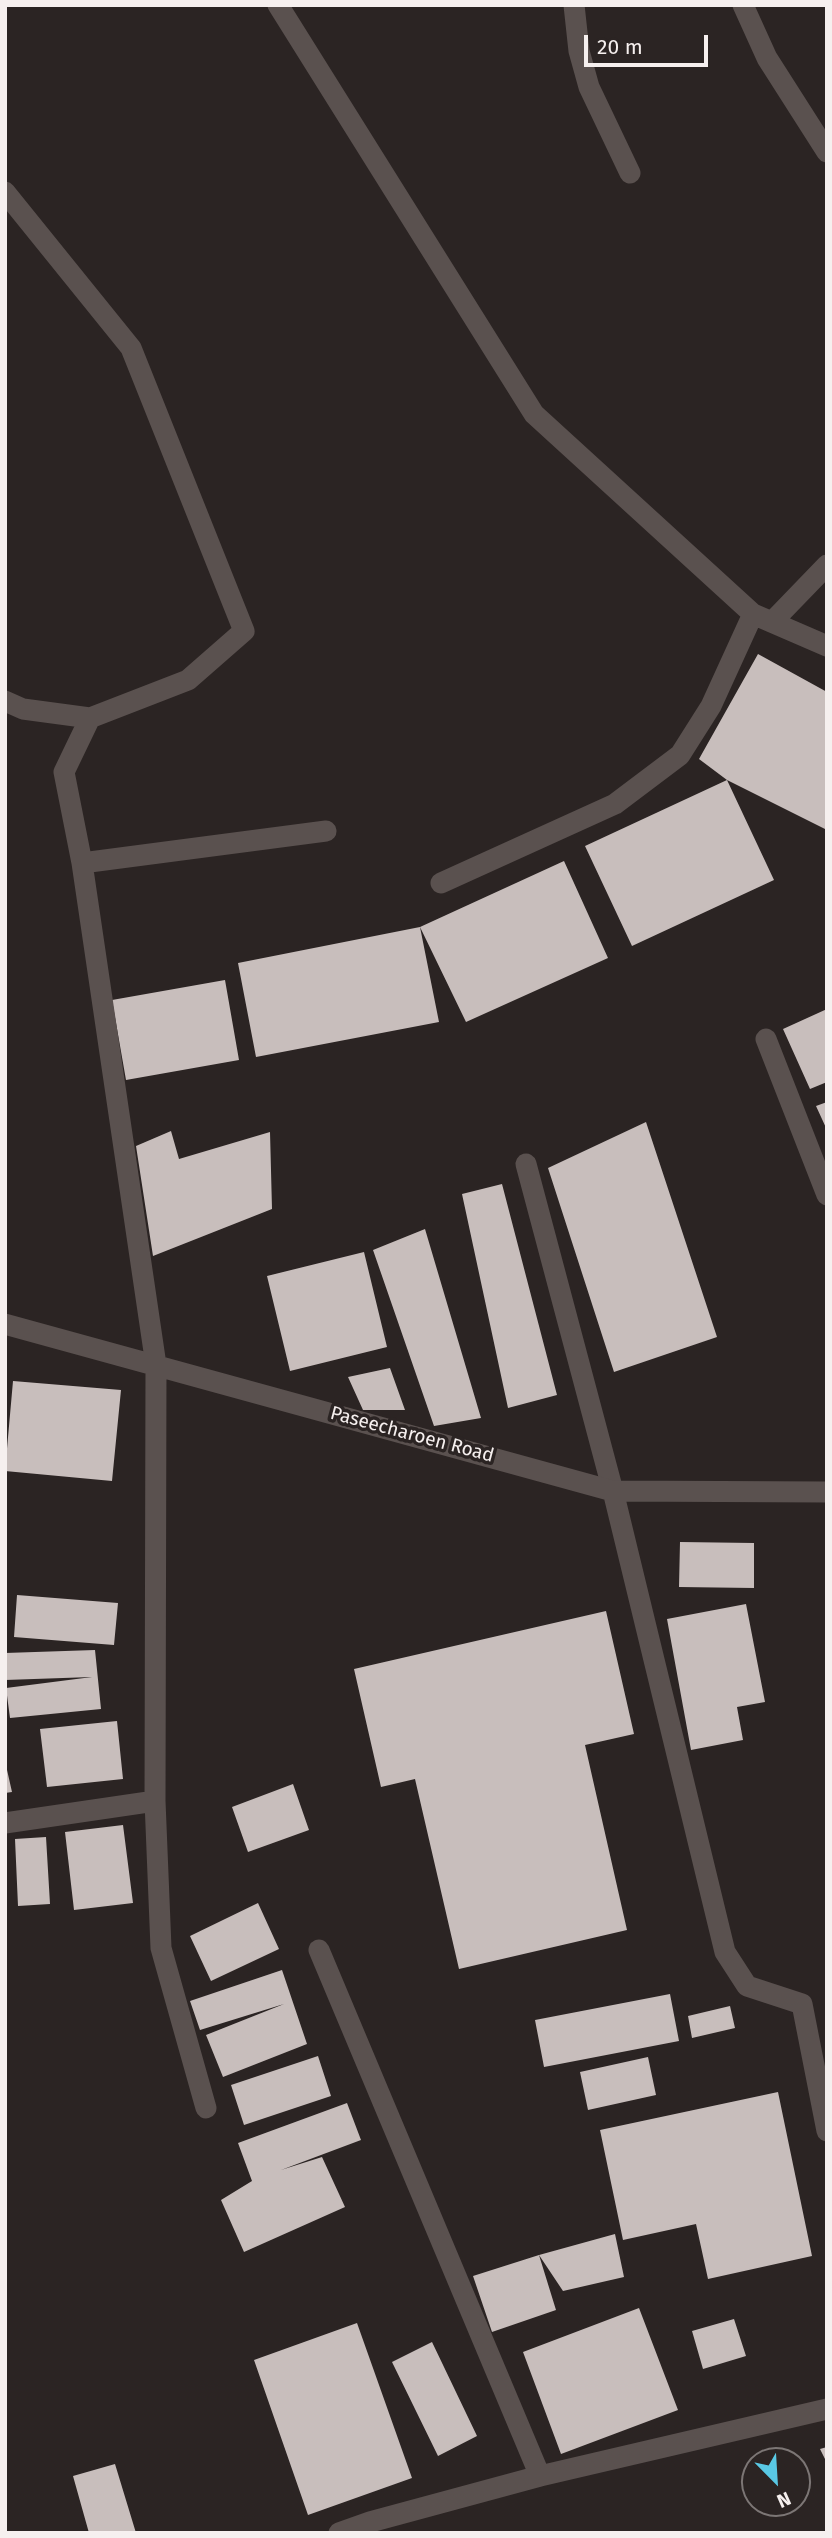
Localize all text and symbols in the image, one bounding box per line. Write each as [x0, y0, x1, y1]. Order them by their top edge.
scale bar [587, 21, 711, 65]
text: 20 m [597, 34, 643, 60]
street label: Paseecharoen Road [328, 1402, 496, 1468]
north arrow [741, 2447, 811, 2517]
text: N [774, 2487, 794, 2513]

